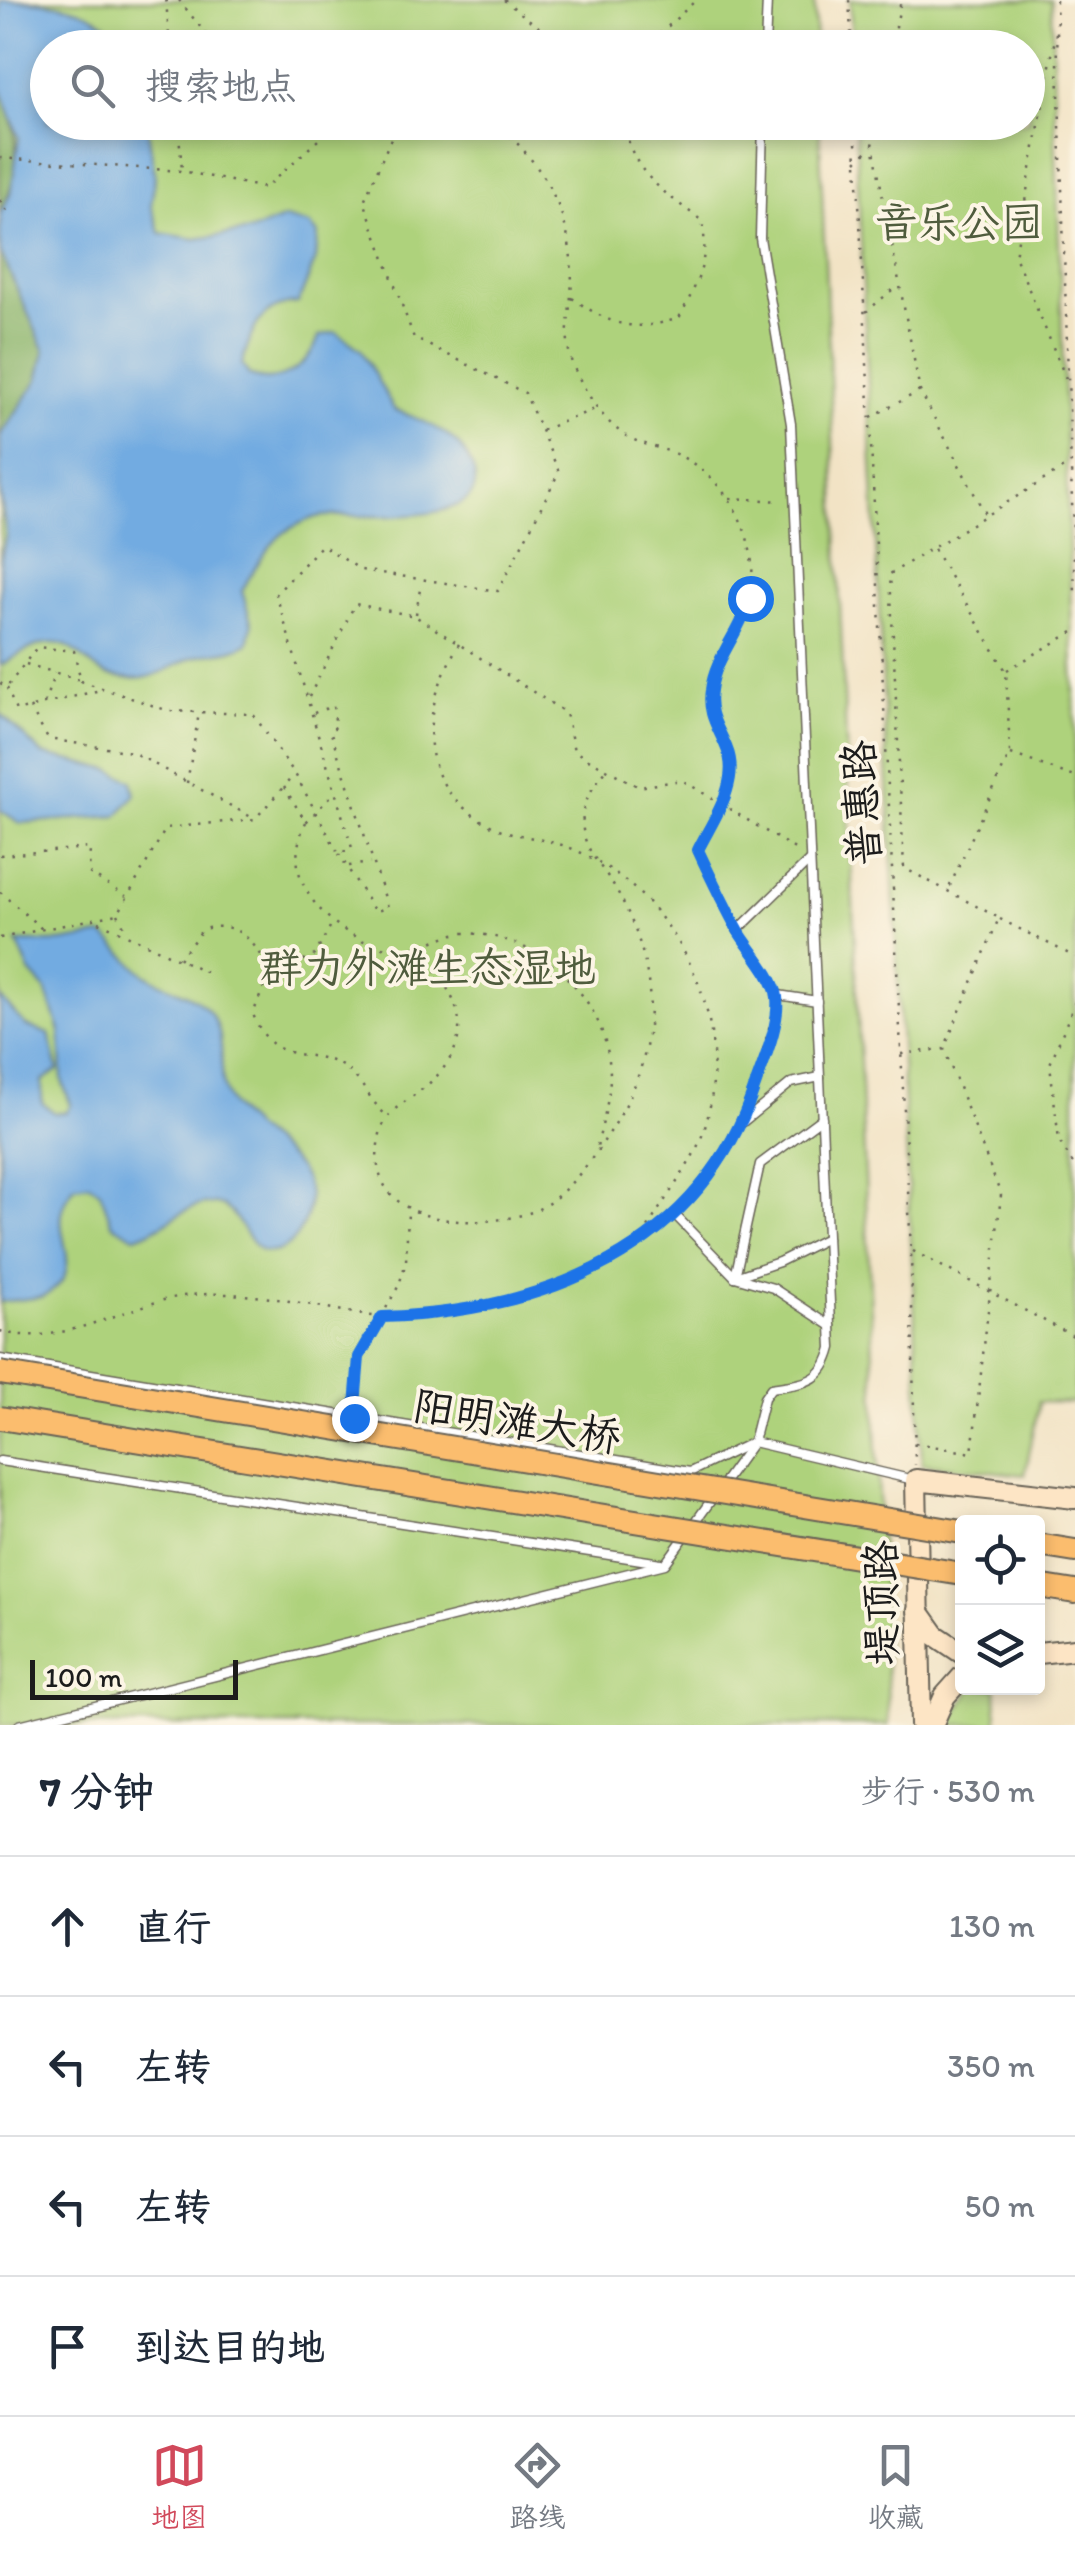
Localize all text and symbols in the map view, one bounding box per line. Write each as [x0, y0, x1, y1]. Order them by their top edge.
search box [30, 30, 1045, 140]
icon: search [65, 58, 120, 113]
text: 搜索地点 [145, 63, 297, 109]
park label: 音乐公园 [875, 197, 1043, 248]
route start [728, 576, 774, 622]
street label: 普惠路 [832, 739, 890, 867]
park label: 群力外滩生态湿地 [260, 942, 596, 993]
street label: 阳明滩大桥 [409, 1379, 625, 1463]
route end [332, 1396, 378, 1442]
map controls [955, 1515, 1045, 1695]
button: locate [955, 1515, 1045, 1605]
street label: 堤顶路 [854, 1540, 908, 1666]
button: layers [955, 1605, 1045, 1695]
scale bar [30, 1655, 238, 1700]
text: 100 m [45, 1660, 122, 1694]
text: 7 分钟 [40, 1766, 154, 1817]
text: 步行 · 530 m [861, 1772, 1035, 1810]
icon: ahead [40, 1899, 95, 1954]
text: 直行 [135, 1904, 211, 1950]
text: 130 m [949, 1907, 1035, 1945]
icon: left [40, 2039, 95, 2094]
text: 左转 [135, 2044, 211, 2090]
text: 350 m [947, 2047, 1035, 2085]
icon: left [40, 2179, 95, 2234]
text: 左转 [135, 2184, 211, 2230]
text: 50 m [964, 2187, 1035, 2225]
icon: arrive [40, 2319, 95, 2374]
text: 到达目的地 [135, 2324, 325, 2370]
tab: 地图 [151, 2438, 207, 2535]
tab: 路线 [509, 2438, 566, 2535]
tab: 收藏 [868, 2438, 924, 2535]

